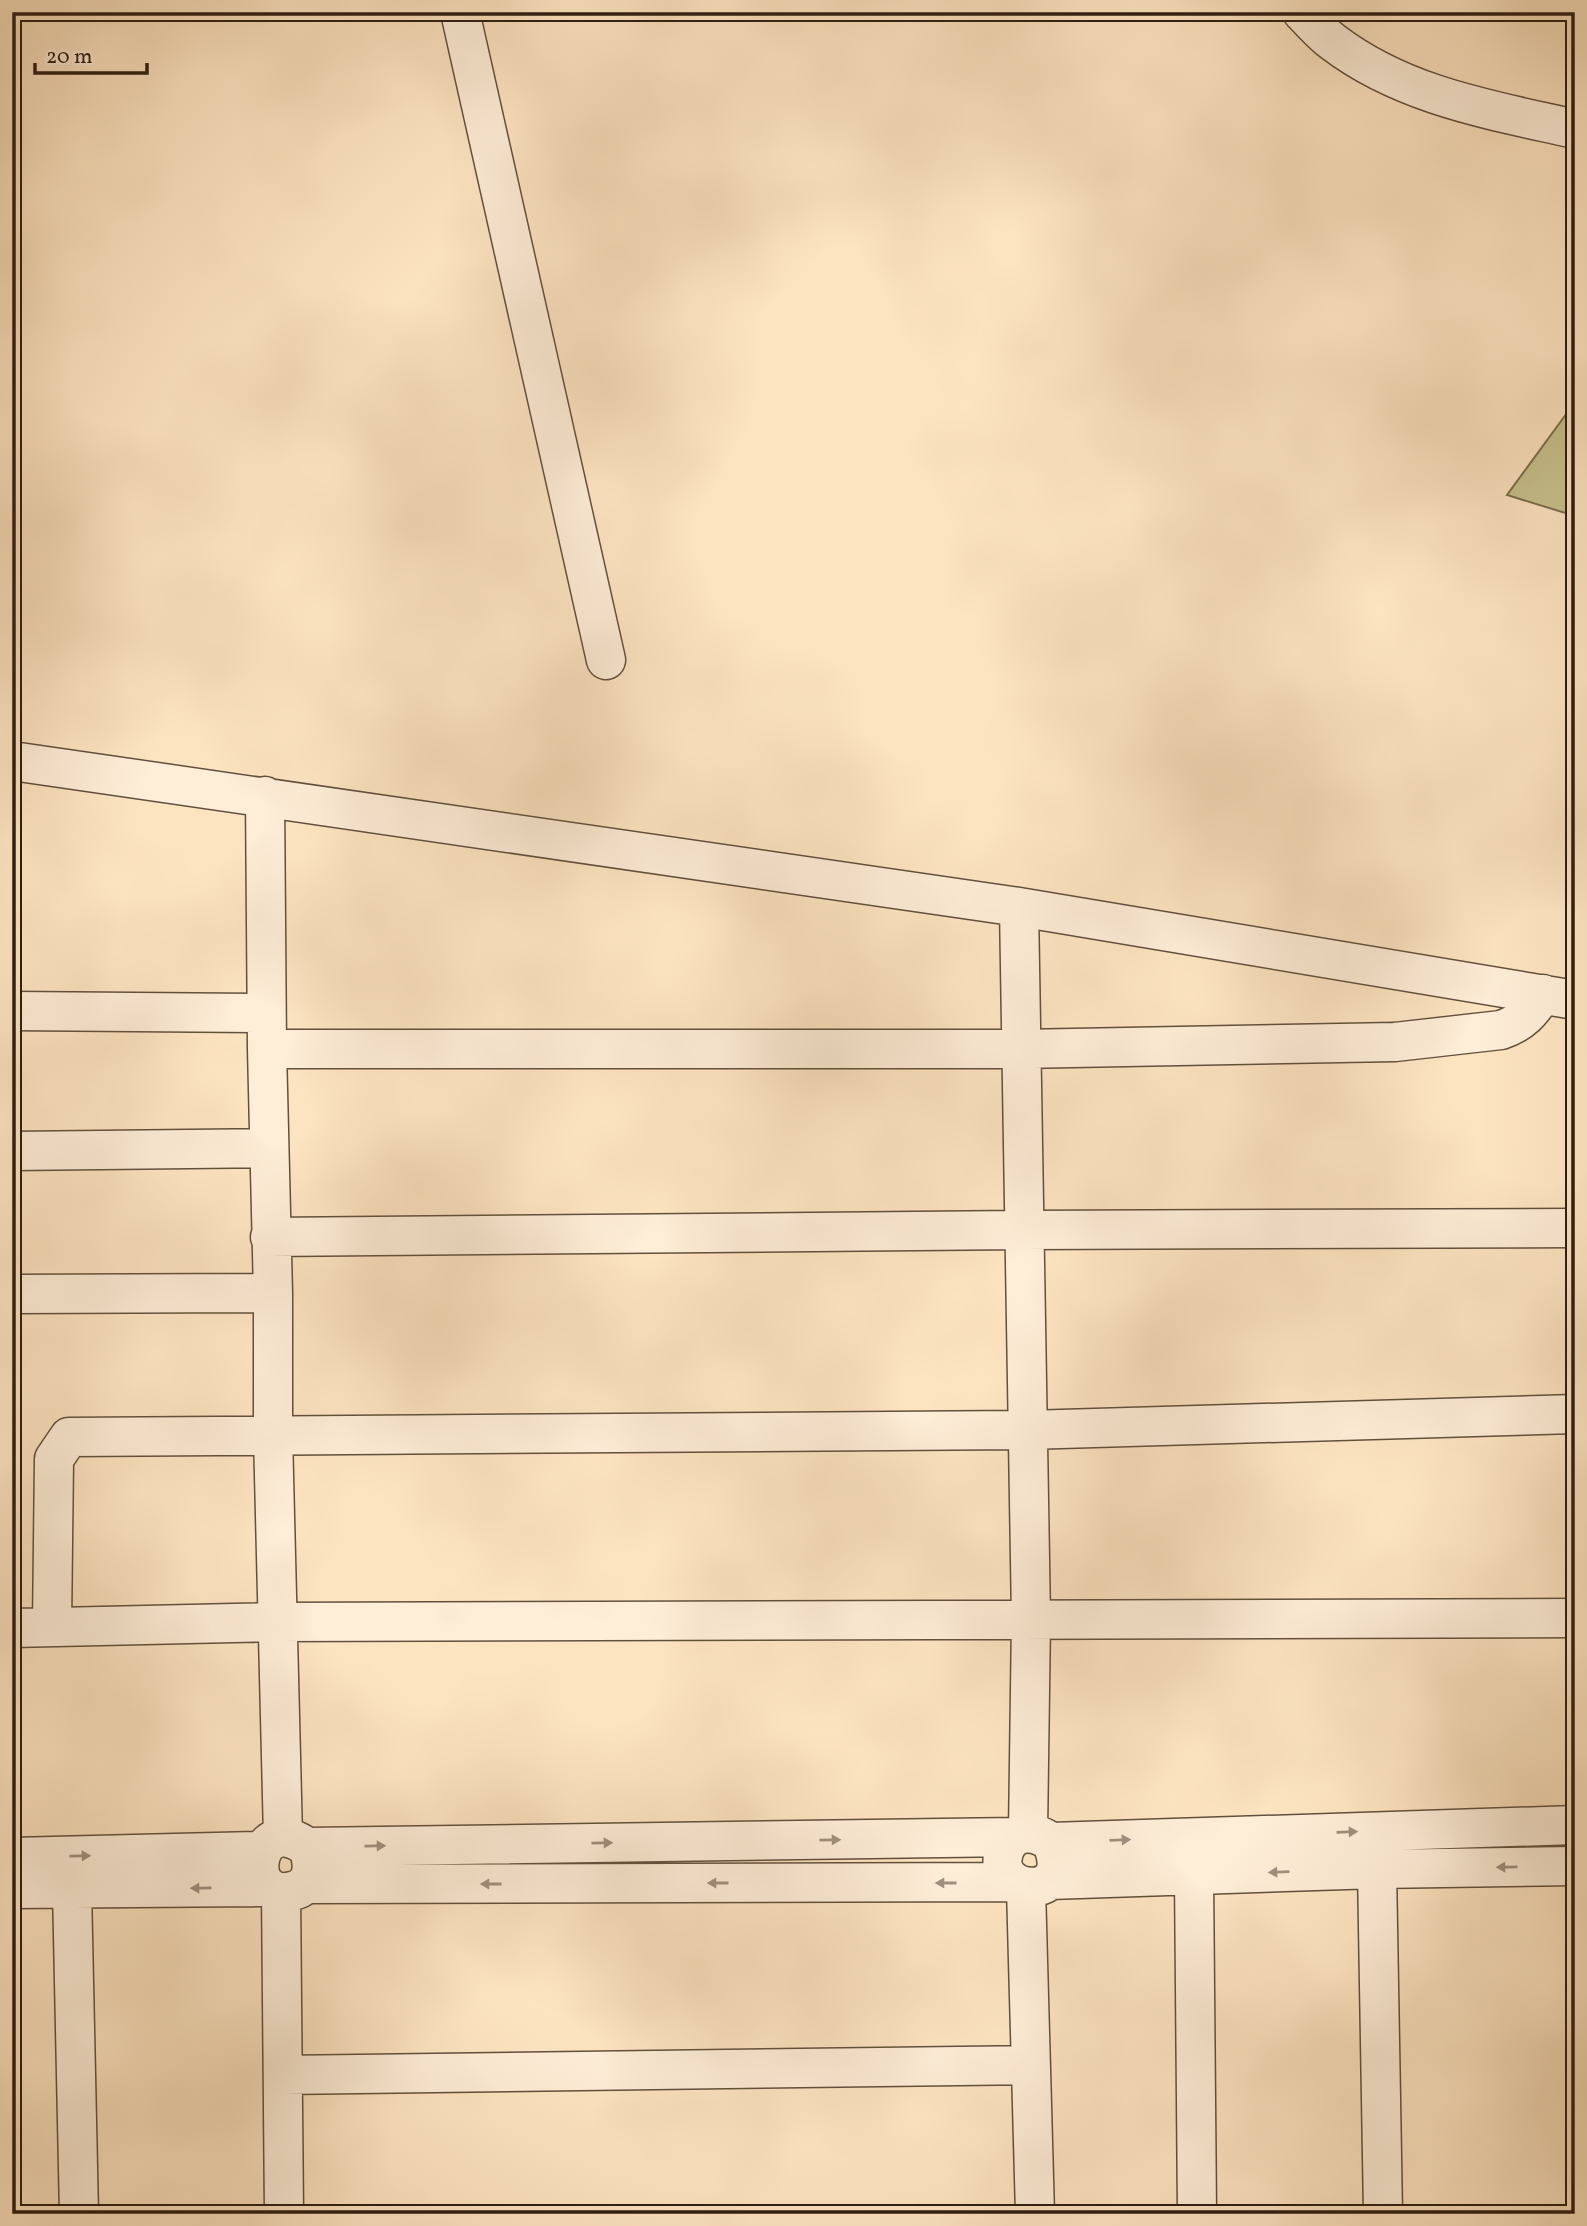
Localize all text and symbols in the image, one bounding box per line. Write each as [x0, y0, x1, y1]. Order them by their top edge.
scale bar [35, 32, 147, 76]
text: 20 m [46, 43, 92, 72]
one-way arrow [1336, 1827, 1358, 1838]
one-way arrow [819, 1834, 841, 1845]
one-way arrow [1109, 1834, 1131, 1846]
one-way arrow [592, 1837, 614, 1849]
one-way arrow [364, 1841, 386, 1852]
one-way arrow [70, 1850, 92, 1861]
one-way arrow [1495, 1861, 1517, 1873]
one-way arrow [1268, 1867, 1290, 1878]
one-way arrow [707, 1877, 729, 1889]
one-way arrow [934, 1877, 956, 1888]
one-way arrow [479, 1878, 501, 1890]
one-way arrow [189, 1882, 211, 1894]

